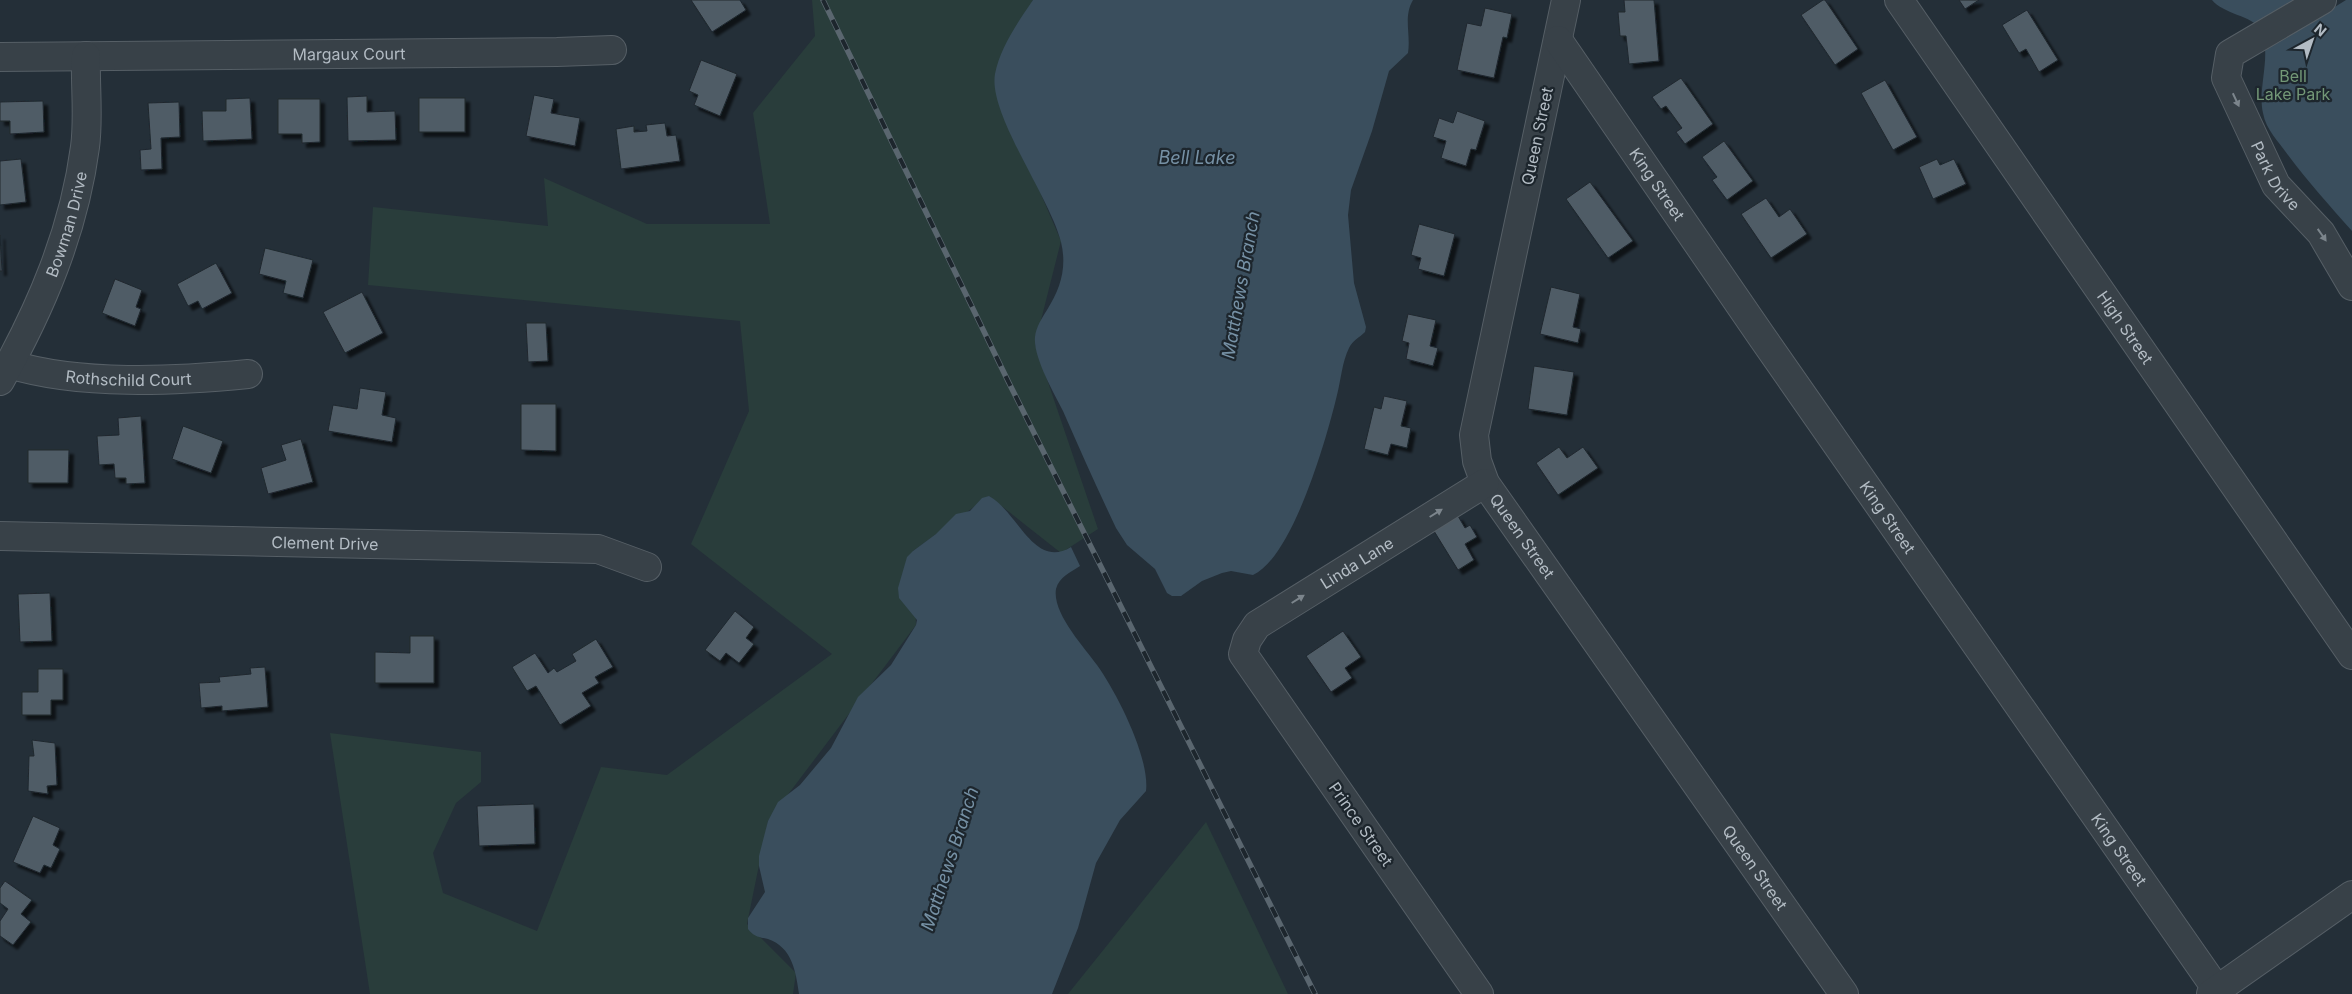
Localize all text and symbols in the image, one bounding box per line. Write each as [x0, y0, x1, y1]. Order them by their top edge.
north arrow [2287, 15, 2337, 65]
text: N [2311, 20, 2330, 40]
street label: Margaux Court [292, 43, 406, 64]
park label: Bell Lake Park [2256, 66, 2330, 104]
street label: Queen Street [1517, 85, 1557, 187]
one-way arrow [2232, 93, 2240, 107]
street label: Park Drive [2247, 138, 2305, 215]
street label: King Street [1625, 144, 1689, 224]
water label: Bell Lake [1159, 147, 1236, 168]
street label: Bowman Drive [41, 170, 91, 280]
water label: Matthews Branch [1217, 209, 1264, 360]
one-way arrow [2317, 228, 2327, 242]
street label: High Street [2093, 287, 2158, 368]
street label: Rothschild Court [65, 366, 192, 390]
street label: King Street [1855, 477, 1920, 557]
street label: Queen Street [1485, 490, 1559, 582]
one-way arrow [1430, 509, 1443, 518]
street label: Clement Drive [271, 532, 379, 554]
street label: Linda Lane [1316, 533, 1397, 593]
one-way arrow [1292, 594, 1305, 604]
street label: Prince Street [1325, 778, 1397, 870]
water label: Matthews Branch [916, 784, 983, 933]
street label: King Street [2087, 809, 2151, 890]
street label: Queen Street [1718, 821, 1792, 914]

